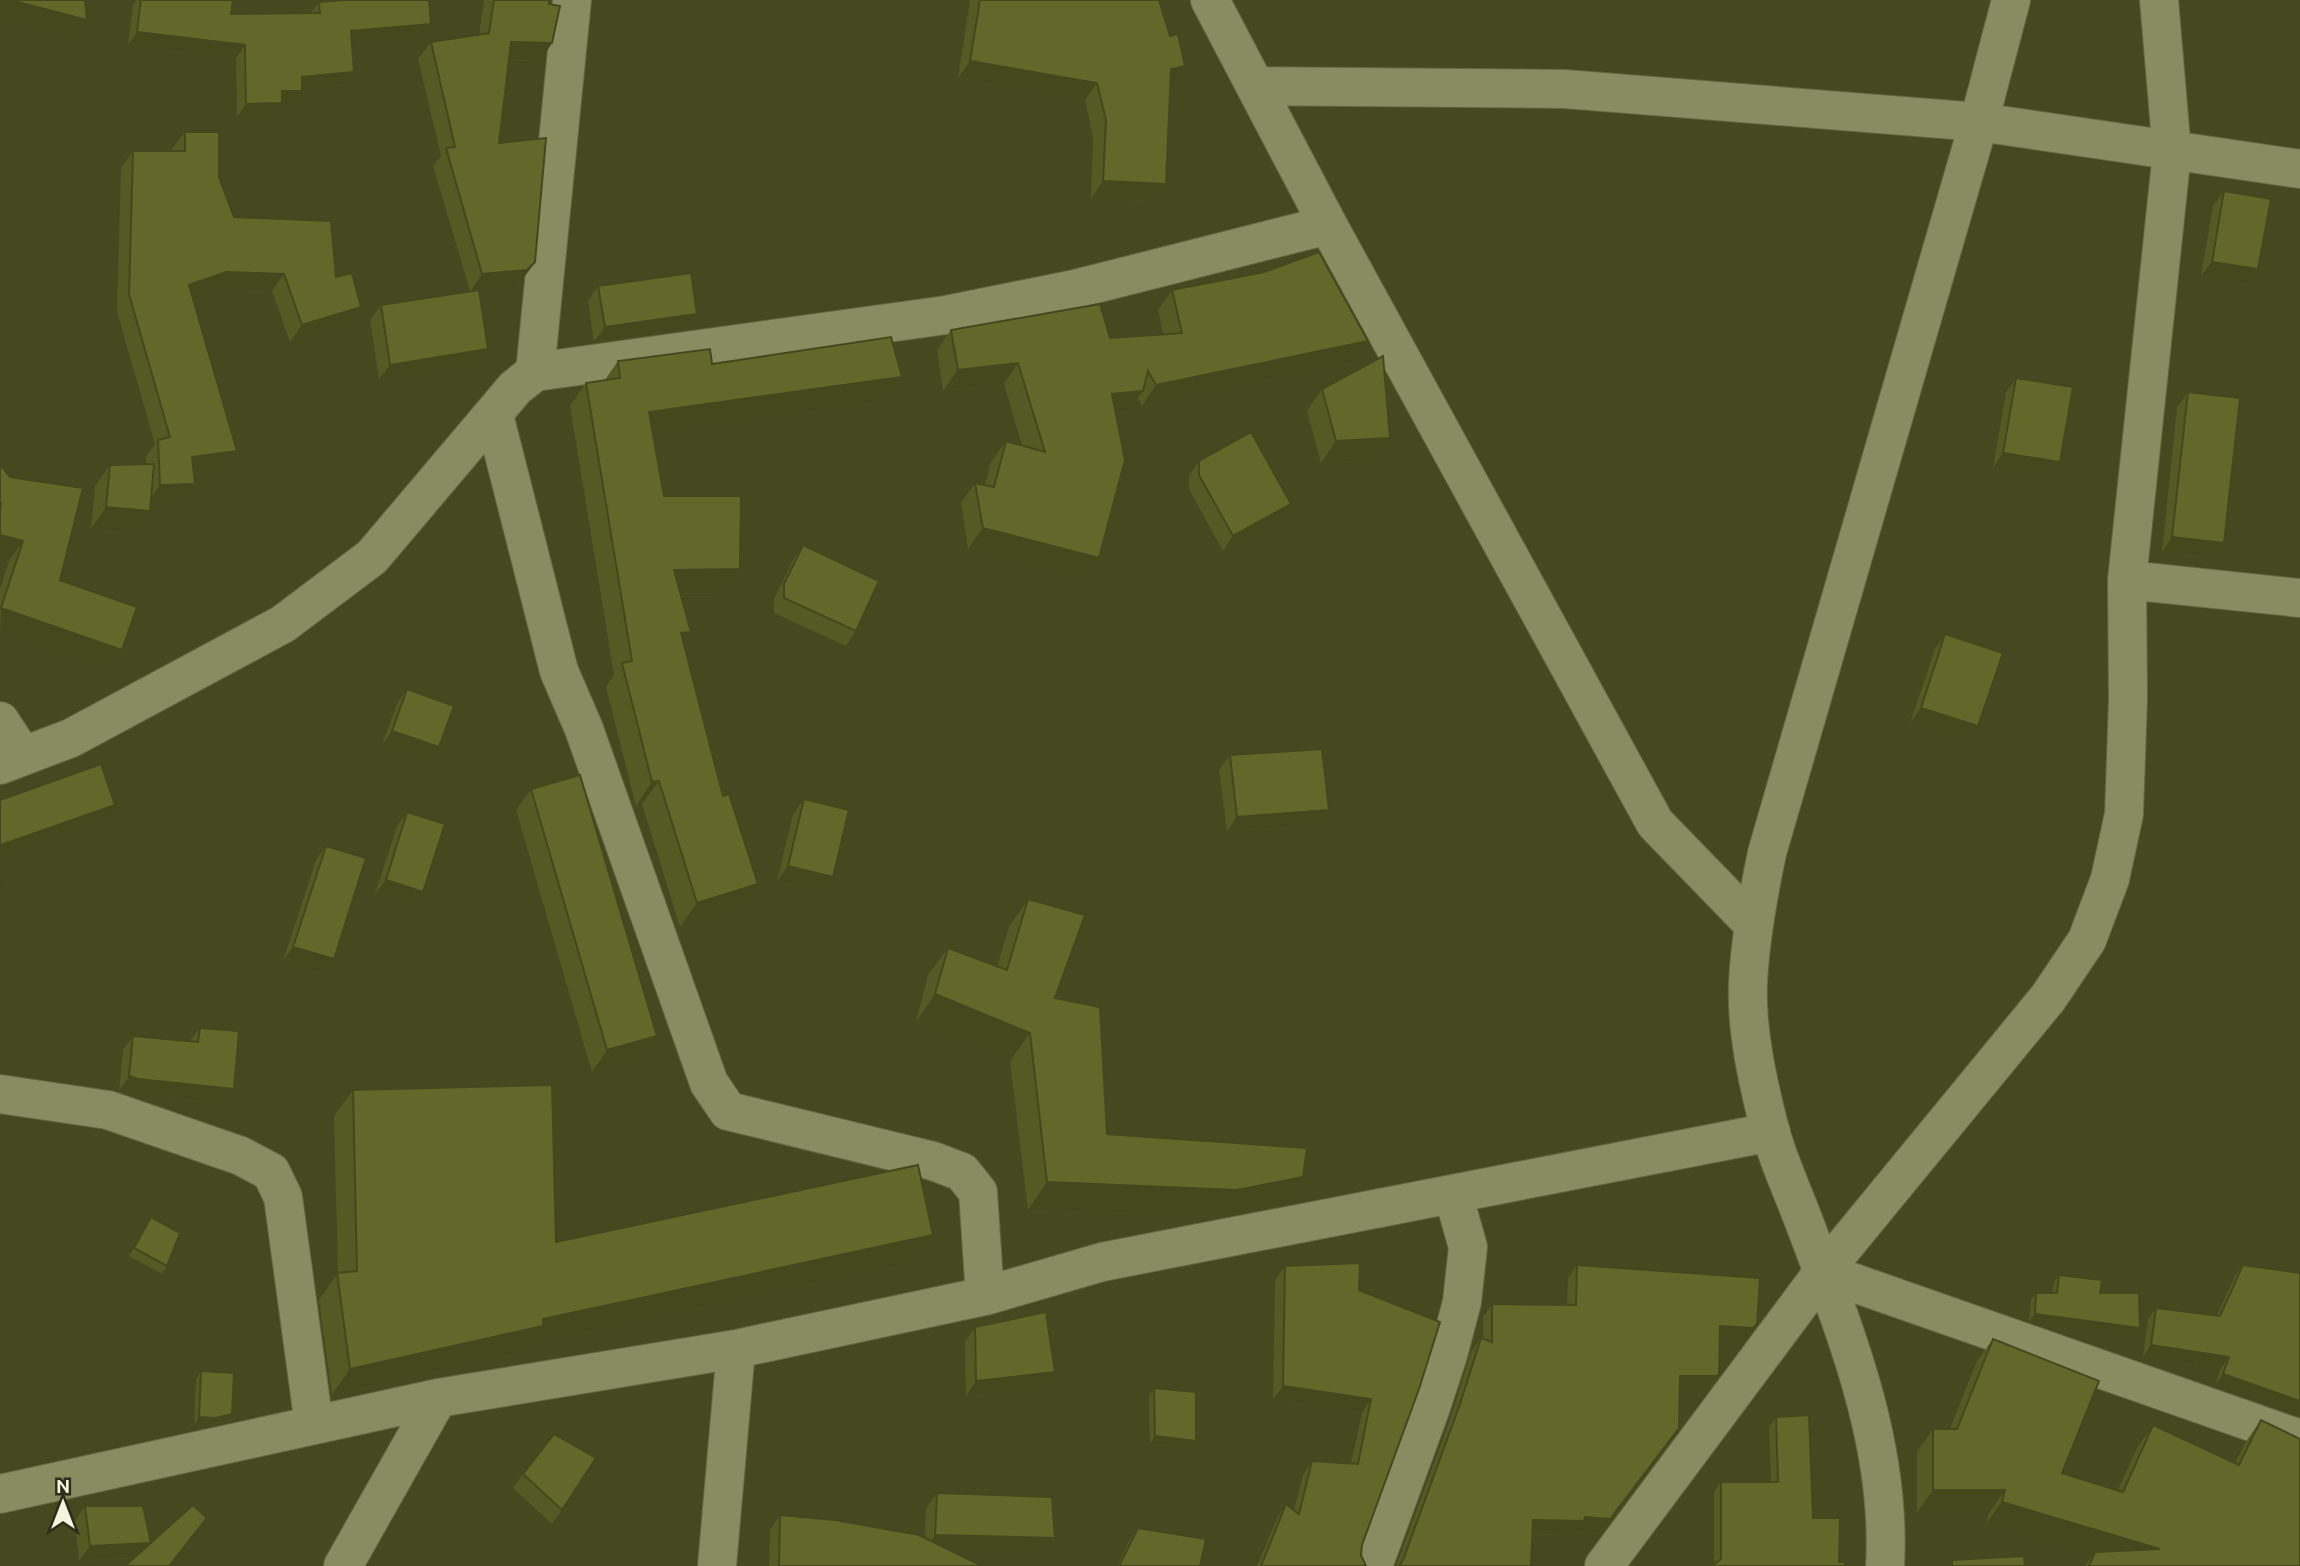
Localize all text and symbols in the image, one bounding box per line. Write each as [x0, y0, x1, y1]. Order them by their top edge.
north arrow [28, 1468, 98, 1538]
text: N [56, 1475, 70, 1497]

